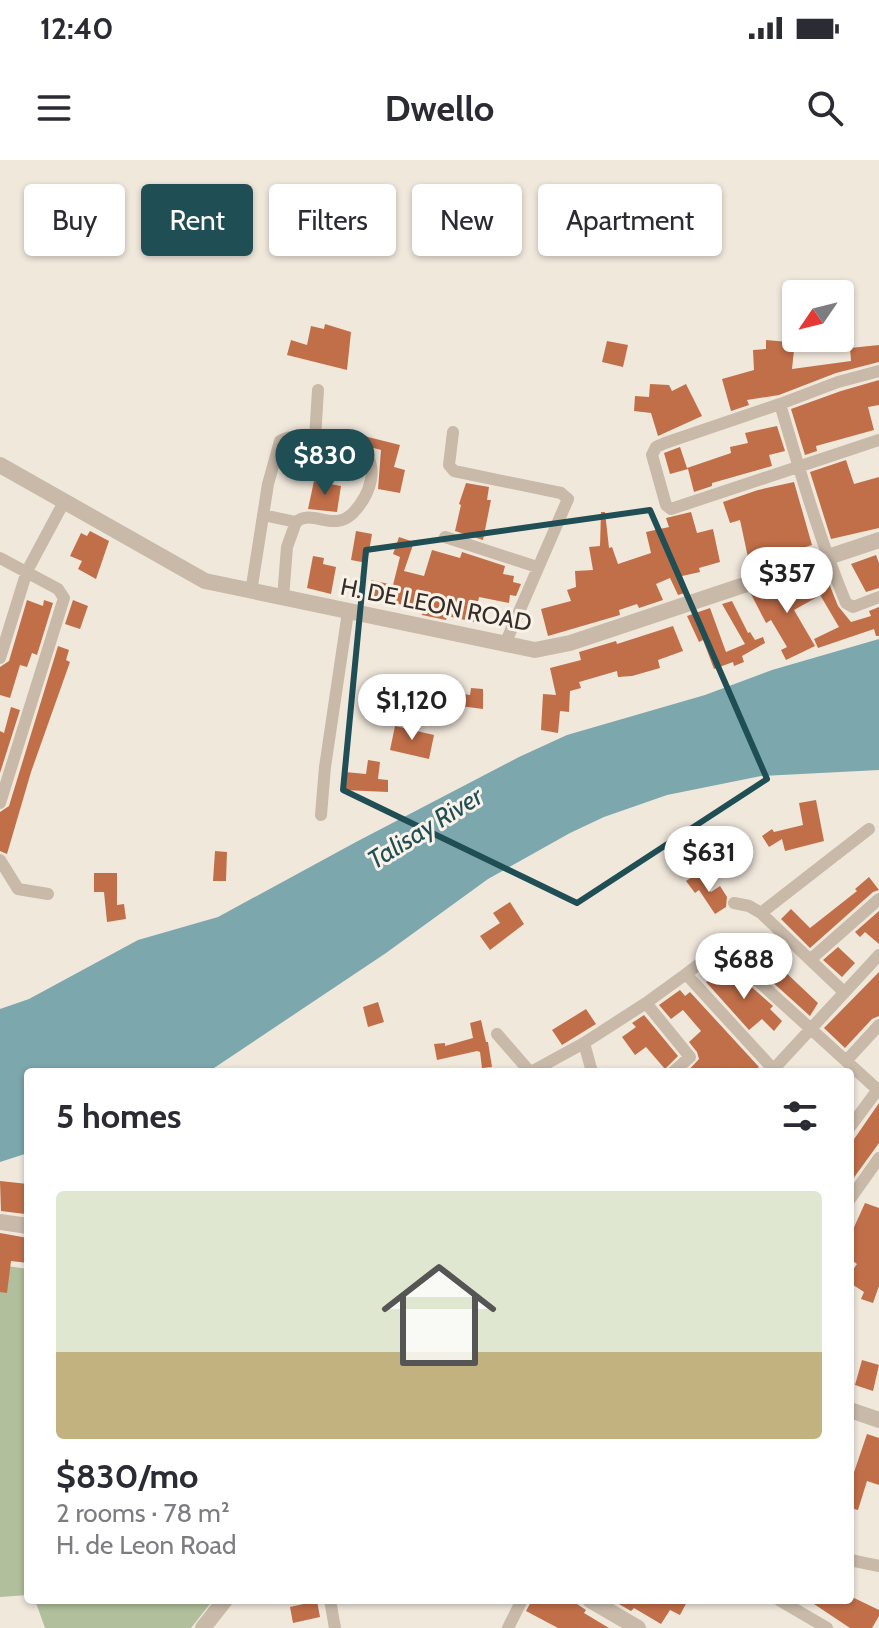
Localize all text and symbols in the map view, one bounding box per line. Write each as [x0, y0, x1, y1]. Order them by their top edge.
text: 12:40 [40, 10, 113, 47]
icon: menu [32, 86, 76, 130]
text: Dwello [385, 86, 494, 130]
icon: search [803, 86, 847, 130]
chip: Buy [24, 184, 125, 256]
chip: Rent [141, 184, 253, 256]
chip: Filters [269, 184, 396, 256]
chip: New [412, 184, 522, 256]
chip: Apartment [538, 184, 722, 256]
north arrow [782, 280, 854, 352]
map controls [782, 280, 854, 352]
pin: $830 [278, 429, 372, 497]
text: $830 [293, 439, 357, 471]
pin: $357 [740, 547, 834, 615]
text: $357 [759, 557, 815, 589]
street label: H. DE LEON ROAD [338, 572, 534, 637]
pin: $1,120 [347, 674, 477, 742]
text: $1,120 [376, 684, 448, 716]
water label: Talisay River [362, 780, 489, 876]
pin: $631 [662, 826, 756, 894]
text: $631 [682, 836, 736, 868]
pin: $688 [697, 933, 791, 1001]
text: $688 [713, 943, 775, 975]
icon: filters [778, 1094, 822, 1138]
text: 5 homes [56, 1095, 181, 1137]
icon: home [367, 1243, 511, 1387]
text: $830/mo [56, 1455, 198, 1497]
text: 2 rooms · 78 m² [56, 1497, 230, 1529]
text: H. de Leon Road [56, 1529, 236, 1561]

